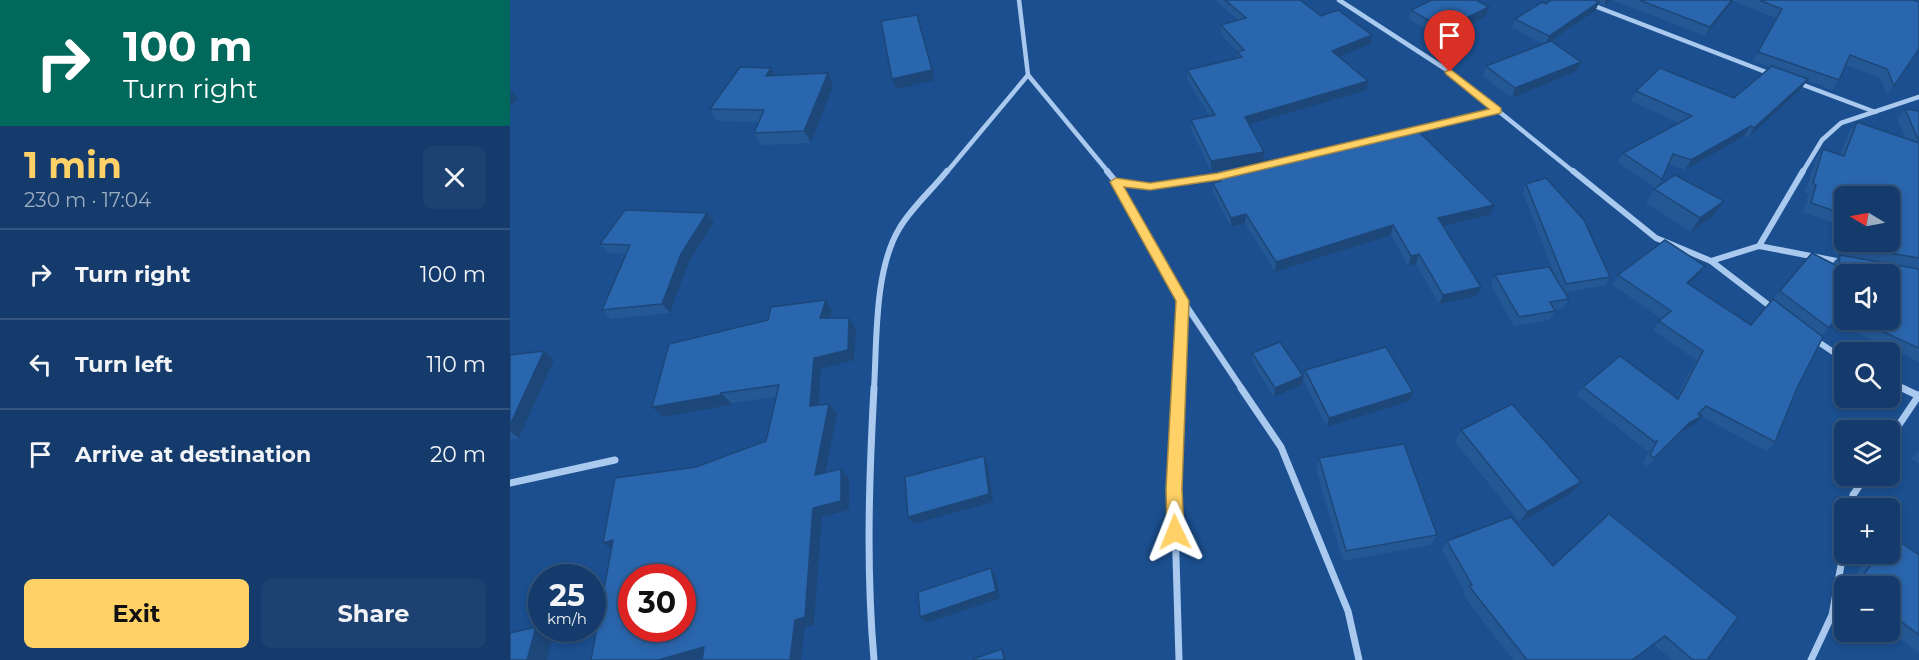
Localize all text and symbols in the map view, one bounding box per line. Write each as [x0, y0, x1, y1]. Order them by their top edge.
pin [1424, 10, 1475, 72]
icon: arrive [1433, 19, 1466, 52]
text: 100 m [123, 20, 252, 72]
icon: right [24, 24, 102, 102]
text: Turn right [123, 72, 258, 105]
text: 1 min [24, 143, 122, 187]
button: close [423, 146, 486, 209]
north arrow [1834, 186, 1900, 252]
map controls [1834, 186, 1900, 642]
text: 230 m · 17:04 [24, 188, 151, 212]
icon: right [24, 258, 57, 291]
text: Turn right [75, 261, 190, 288]
text: 100 m [420, 261, 486, 288]
button: sound [1834, 264, 1900, 330]
button: search [1834, 342, 1900, 408]
icon: left [24, 348, 57, 381]
text: Turn left [75, 351, 173, 378]
text: 110 m [426, 351, 486, 378]
button: layers [1834, 420, 1900, 486]
icon: arrive [24, 438, 57, 471]
text: Arrive at destination [75, 441, 311, 468]
text: 20 m [430, 441, 486, 468]
button: + [1834, 498, 1900, 564]
position arrow [1143, 500, 1207, 564]
speed limit sign: 30 [618, 564, 696, 642]
button: − [1834, 576, 1900, 642]
text: 25 [549, 577, 585, 614]
button: Exit [24, 579, 249, 648]
button: Share [261, 579, 486, 648]
text: km/h [547, 609, 587, 628]

